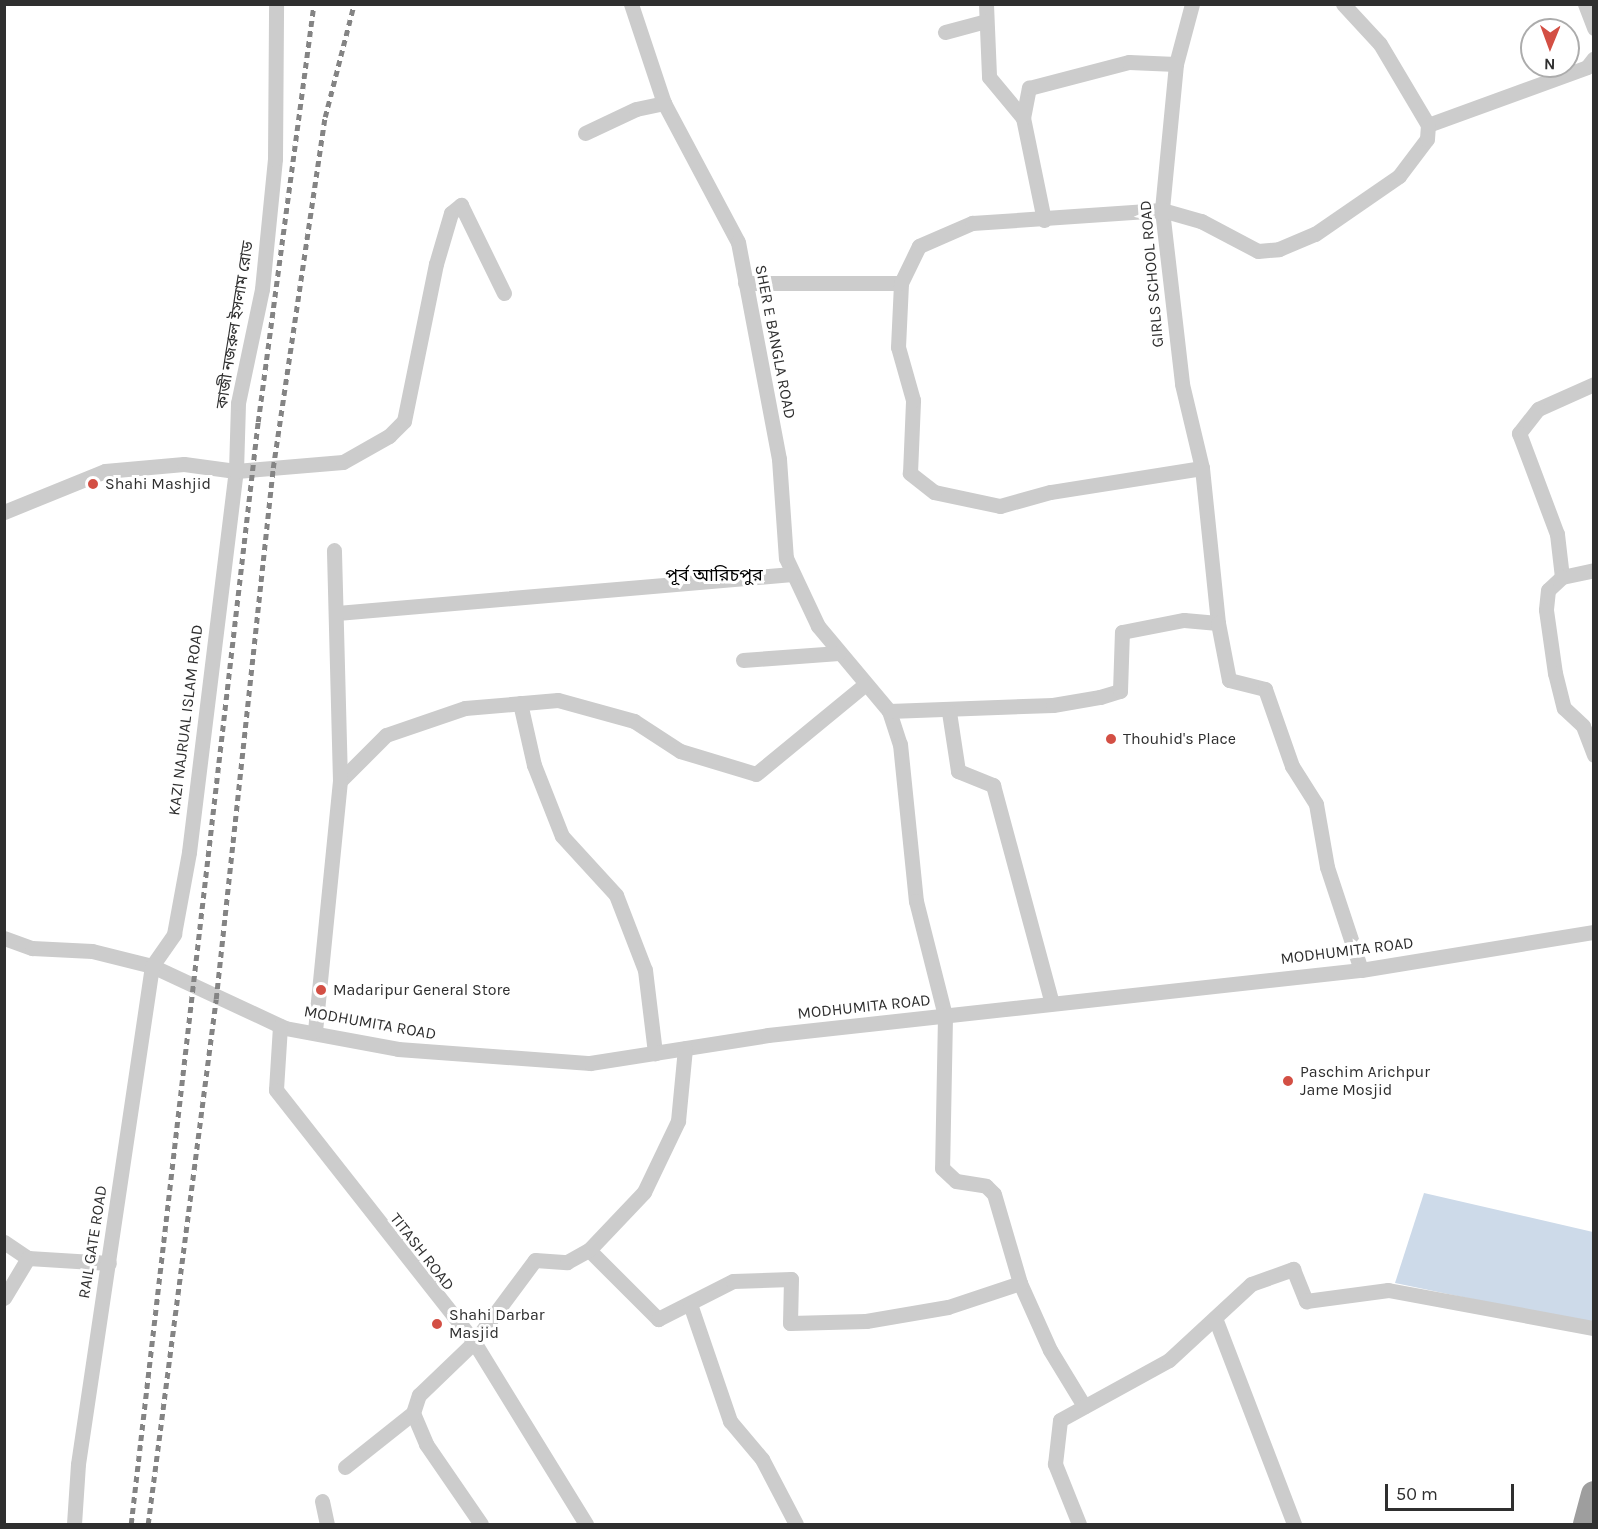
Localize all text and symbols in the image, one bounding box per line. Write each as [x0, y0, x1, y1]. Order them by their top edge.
north arrow [1520, 18, 1580, 78]
text: N [1544, 55, 1556, 74]
street label: GIRLS SCHOOL ROAD [1136, 200, 1168, 348]
street label: কাজী নজরুল ইসলাম রোড [212, 240, 258, 410]
street label: SHER E BANGLA ROAD [751, 263, 799, 421]
place label: Shahi Mashjid [105, 474, 211, 494]
marker: Shahi Mashjid [86, 477, 100, 491]
district label: পূর্ব আরিচপুর [665, 564, 763, 586]
street label: KAZI NAJRUAL ISLAM ROAD [165, 624, 207, 816]
place label: Thouhid's Place [1123, 729, 1236, 749]
marker: Thouhid's Place [1104, 732, 1118, 746]
street label: MODHUMITA ROAD [1279, 933, 1415, 969]
place label: Madaripur General Store [333, 980, 511, 1000]
marker: Madaripur General Store [314, 983, 328, 997]
street label: MODHUMITA ROAD [796, 990, 932, 1024]
street label: MODHUMITA ROAD [302, 1002, 438, 1044]
place label: Paschim Arichpur Jame Mosjid [1300, 1062, 1430, 1100]
marker: Paschim Arichpur Jame Mosjid [1281, 1074, 1295, 1088]
street label: RAIL GATE ROAD [75, 1184, 111, 1300]
street label: TITASH ROAD [386, 1209, 458, 1295]
place label: Shahi Darbar Masjid [449, 1305, 545, 1343]
marker: Shahi Darbar Masjid [430, 1317, 444, 1331]
scale bar [1388, 1472, 1517, 1510]
text: 50 m [1396, 1483, 1438, 1505]

